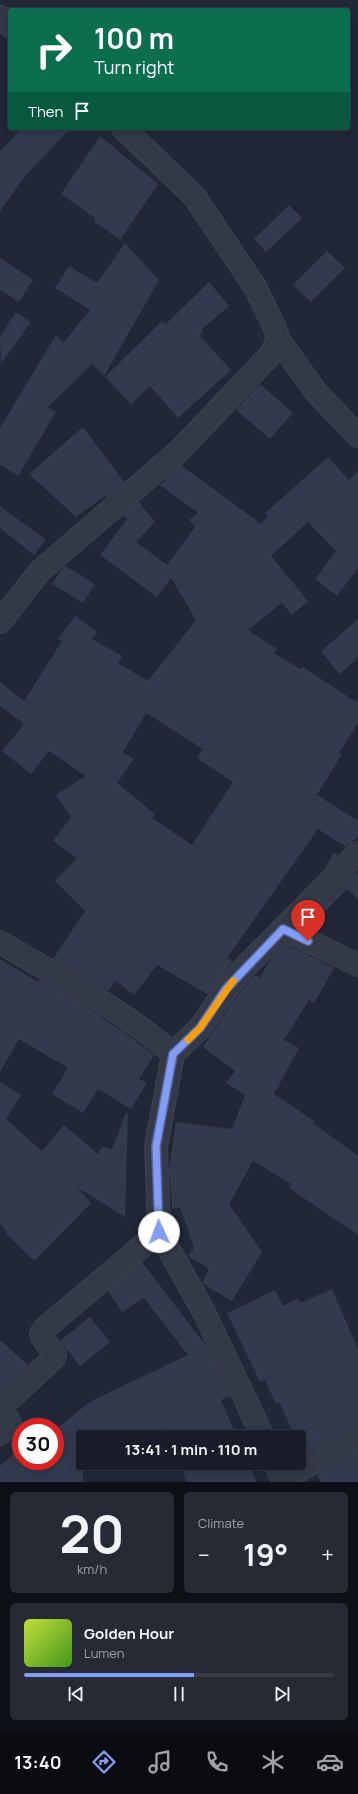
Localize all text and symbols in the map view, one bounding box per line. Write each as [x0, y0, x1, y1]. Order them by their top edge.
text: 100 m [94, 19, 174, 57]
icon: right [28, 24, 80, 76]
text: Turn right [94, 55, 175, 79]
icon: arrive [71, 100, 93, 122]
text: Then [28, 101, 63, 122]
pin [291, 900, 325, 941]
icon: arrive [297, 906, 319, 928]
position arrow [138, 1211, 180, 1253]
speed limit sign: 30 [12, 1418, 64, 1470]
text: 13:41 · 1 min · 110 m [125, 1439, 257, 1460]
text: 20 [59, 1498, 125, 1569]
text: Climate [198, 1514, 244, 1532]
text: 19° [243, 1534, 288, 1575]
text: − [198, 1540, 210, 1570]
text: + [321, 1540, 334, 1570]
text: km/h [77, 1560, 107, 1578]
text: Golden Hour [84, 1623, 174, 1644]
text: Lumen [84, 1644, 124, 1662]
icon: previous [65, 1683, 87, 1705]
icon: pause [168, 1683, 190, 1705]
icon: next [271, 1683, 293, 1705]
icon: directions [90, 1748, 118, 1776]
icon: music [146, 1748, 174, 1776]
icon: phone [203, 1748, 231, 1776]
icon: climate [259, 1748, 287, 1776]
icon: car [316, 1748, 344, 1776]
text: 13:40 [14, 1750, 62, 1774]

